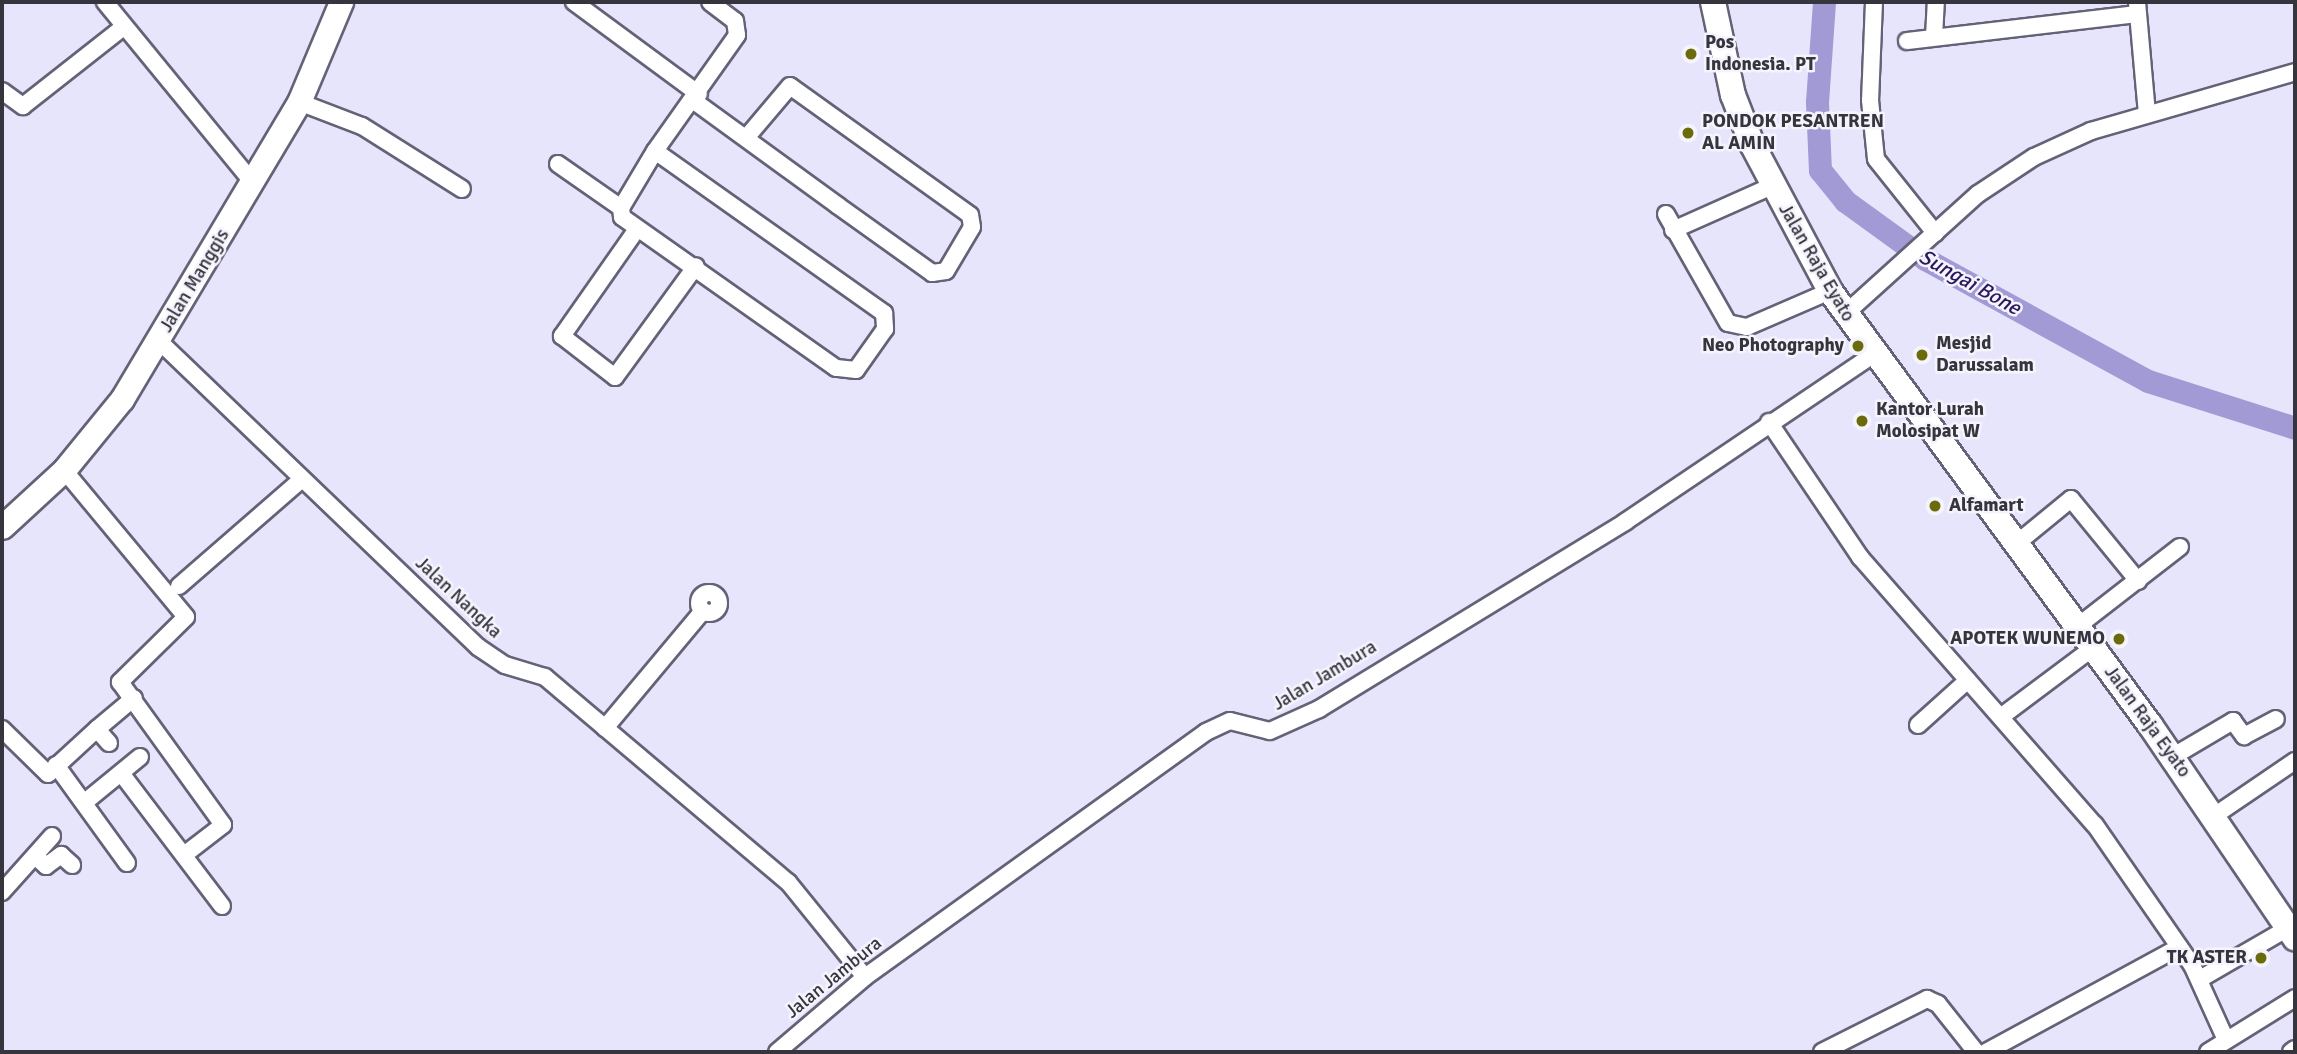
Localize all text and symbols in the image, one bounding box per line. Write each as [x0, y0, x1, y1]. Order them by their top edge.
place label: Pos Indonesia. PT [1705, 32, 1816, 76]
marker: Pos Indonesia. PT [1683, 46, 1699, 62]
place label: PONDOK PESANTREN AL AMIN [1702, 111, 1884, 155]
marker: PONDOK PESANTREN AL AMIN [1680, 125, 1696, 141]
street label: Jalan Raja Eyato [1773, 200, 1859, 326]
street label: Jalan Manggis [155, 225, 235, 337]
water label: Sungai Bone [1915, 244, 2025, 320]
place label: Mesjid Darussalam [1936, 333, 2034, 377]
place label: Neo Photography [1702, 335, 1844, 357]
marker: Neo Photography [1850, 338, 1866, 354]
marker: Mesjid Darussalam [1914, 347, 1930, 363]
place label: Kantor Lurah Molosipat W [1876, 399, 1984, 443]
marker: Kantor Lurah Molosipat W [1854, 413, 1870, 429]
place label: Alfamart [1949, 495, 2024, 517]
marker: Alfamart [1927, 498, 1943, 514]
street label: Jalan Nangka [410, 552, 506, 644]
place label: APOTEK WUNEMO [1950, 628, 2105, 650]
marker: APOTEK WUNEMO [2111, 631, 2127, 647]
street label: Jalan Jambura [1269, 636, 1381, 716]
street label: Jalan Raja Eyato [2099, 662, 2195, 782]
street label: Jalan Jambura [781, 932, 887, 1024]
place label: TK ASTER [2167, 947, 2247, 969]
marker: TK ASTER [2253, 950, 2269, 966]

